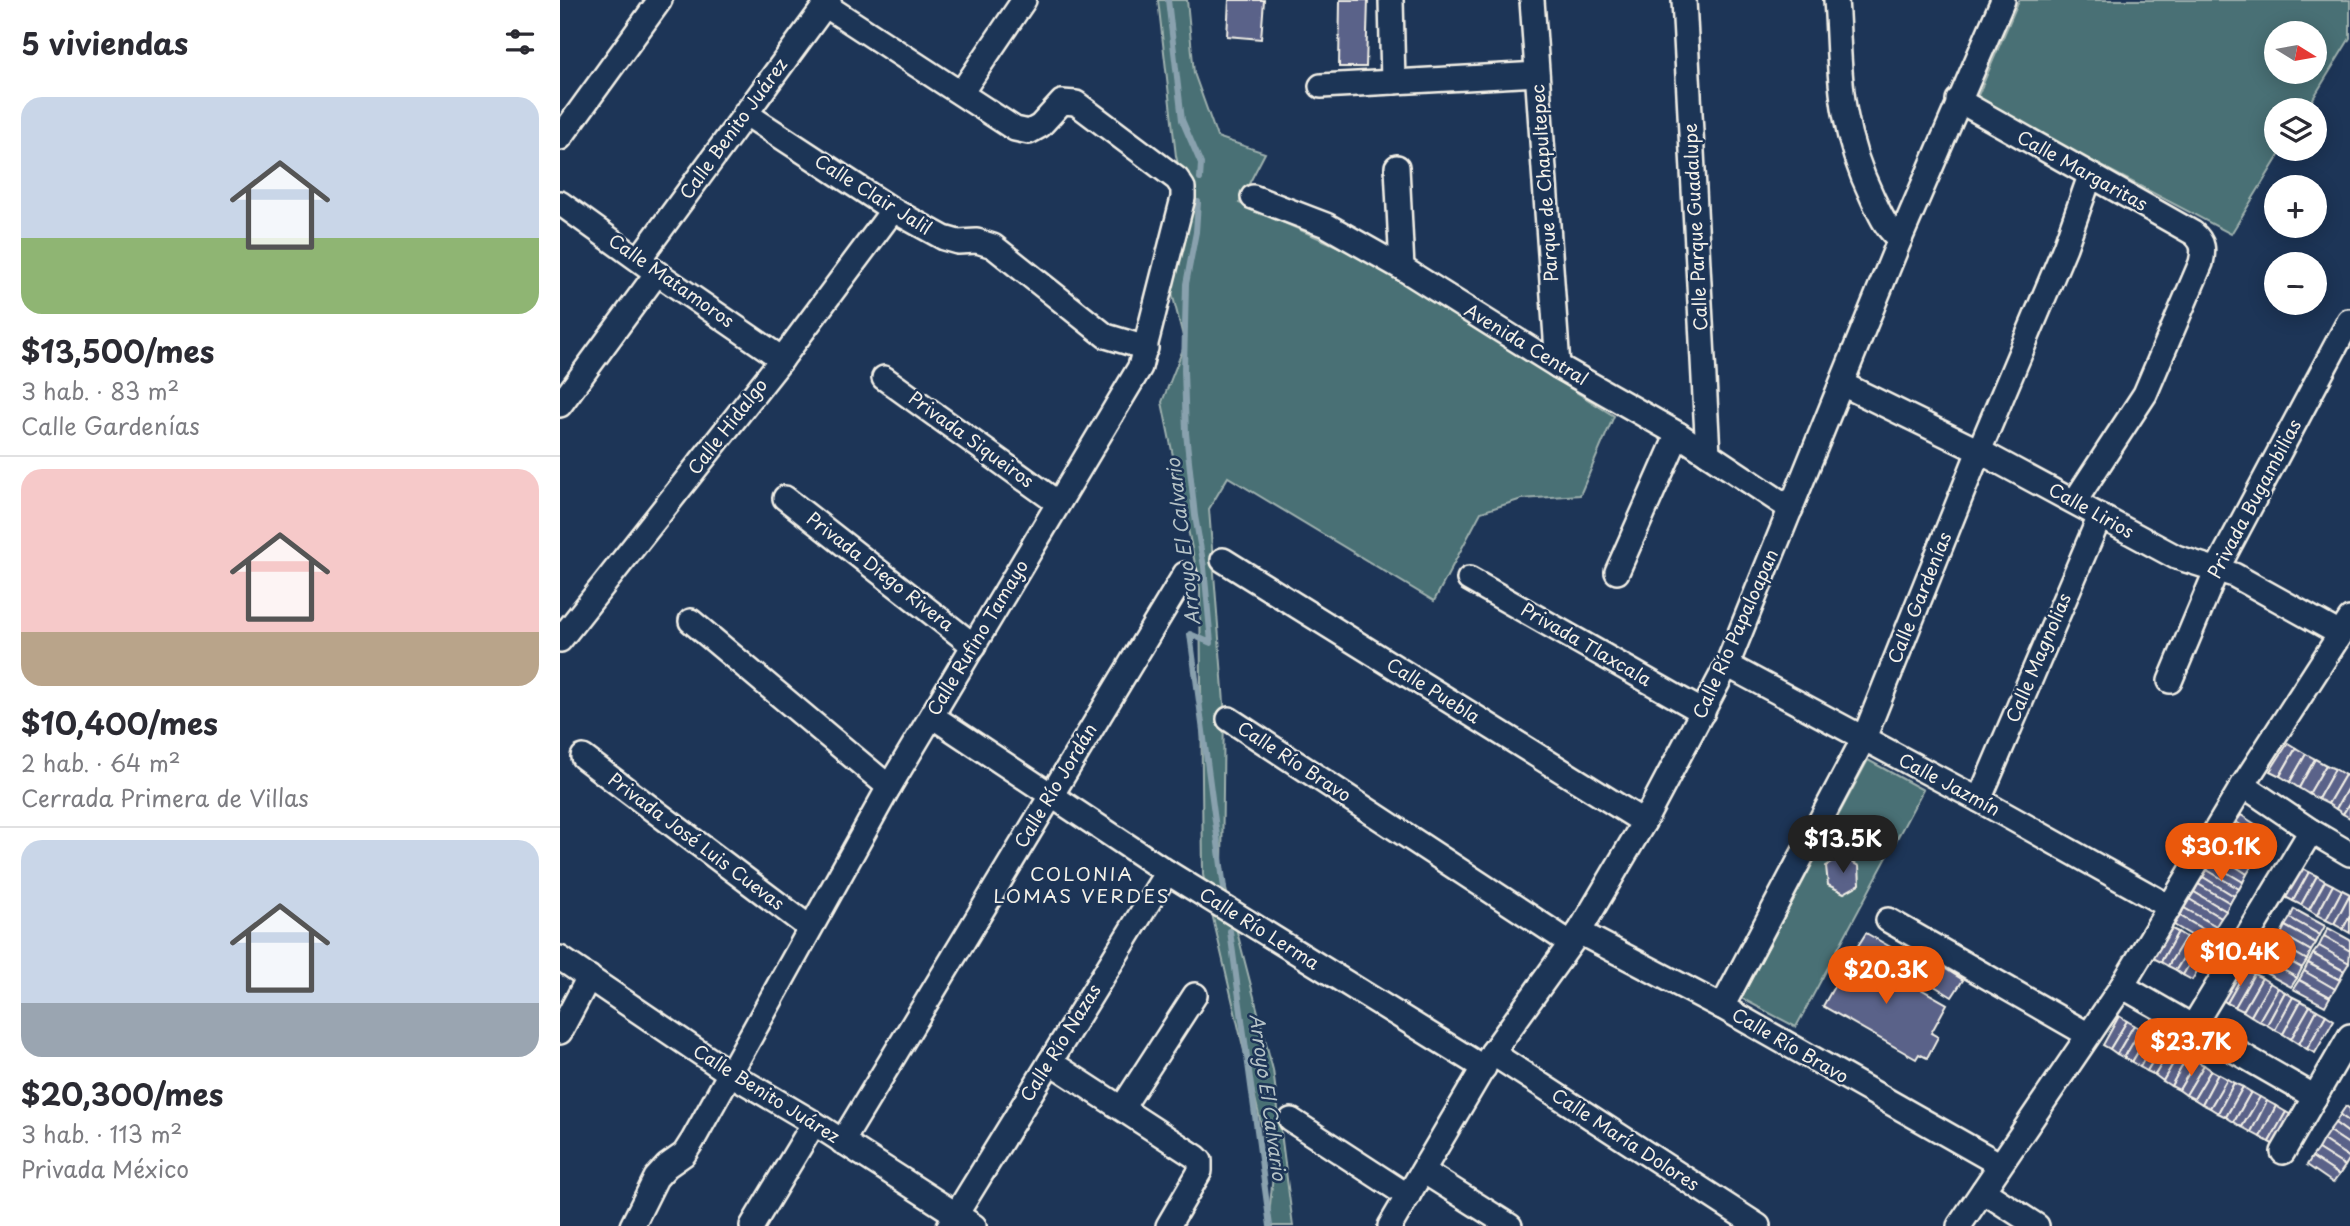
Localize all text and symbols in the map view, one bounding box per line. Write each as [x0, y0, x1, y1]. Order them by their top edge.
text: 5 viviendas [21, 20, 188, 65]
north arrow [2264, 21, 2328, 84]
map controls [2264, 21, 2327, 315]
icon: filters [501, 23, 539, 61]
street label: Calle Benito Juárez [672, 52, 793, 204]
street label: Parque de Chapultepec [1523, 83, 1564, 283]
button: layers [2264, 98, 2327, 161]
street label: Calle Parque Guadalupe [1676, 122, 1713, 332]
street label: Calle Margaritas [2013, 123, 2153, 217]
icon: home [217, 142, 343, 268]
street label: Calle Clair Jalil [810, 147, 938, 241]
button: + [2264, 175, 2327, 238]
street label: Calle Matamoros [603, 226, 740, 333]
button: − [2264, 252, 2327, 315]
street label: Avenida Central [1460, 296, 1594, 391]
text: $13,500/mes [21, 328, 215, 373]
street label: Calle Hidalgo [681, 372, 773, 480]
text: 3 hab. · 83 m² [21, 373, 179, 408]
street label: Privada Siqueiros [904, 384, 1040, 493]
text: Calle Gardenías [21, 408, 200, 443]
street label: Privada Bugambilias [2200, 414, 2307, 583]
water label: Arroyo El Calvario [1158, 456, 1206, 627]
street label: Calle Lirios [2044, 475, 2139, 544]
street label: Privada Diego Rivera [802, 505, 961, 637]
icon: home [217, 514, 343, 640]
street label: Calle Gardenías [1880, 528, 1957, 667]
street label: Calle Río Papaloapan [1685, 544, 1784, 723]
street label: Calle Rufino Tamayo [919, 554, 1034, 720]
street label: Calle Magnolias [1998, 589, 2077, 726]
street label: Privada Tlaxcala [1517, 595, 1658, 692]
street label: Calle Puebla [1382, 650, 1487, 730]
text: $10,400/mes [21, 700, 218, 745]
street label: Calle Río Bravo [1232, 714, 1357, 808]
street label: Calle Río Jordán [1007, 718, 1103, 853]
text: 2 hab. · 64 m² [21, 745, 181, 780]
street label: Calle Jazmín [1894, 746, 2005, 822]
street label: Privada José Luis Cuevas [603, 766, 791, 916]
text: Cerrada Primera de Villas [21, 780, 309, 815]
pin: $13.5K [1786, 816, 1900, 875]
text: $13.5K [1804, 820, 1882, 855]
pin: $30.1K [2164, 824, 2278, 883]
text: $30.1K [2181, 828, 2261, 863]
district label: COLONIA LOMAS VERDES [993, 859, 1171, 909]
street label: Calle Río Lerma [1195, 880, 1326, 976]
icon: home [217, 885, 343, 1011]
pin: $10.4K [2183, 928, 2297, 988]
text: $10.4K [2200, 933, 2280, 968]
pin: $20.3K [1829, 946, 1943, 1006]
text: $20.3K [1844, 951, 1928, 986]
street label: Calle Río Nazas [1013, 978, 1107, 1106]
street label: Calle Río Bravo [1727, 1000, 1854, 1089]
water label: Arroyo El Calvario [1243, 1012, 1295, 1183]
pin: $23.7K [2134, 1018, 2248, 1078]
text: $23.7K [2151, 1023, 2231, 1058]
street label: Calle Benito Juárez [688, 1037, 846, 1149]
text: $20,300/mes [21, 1071, 224, 1116]
street label: Calle María Dolores [1547, 1081, 1705, 1197]
text: 3 hab. · 113 m² [21, 1116, 182, 1151]
text: Privada México [21, 1151, 189, 1186]

